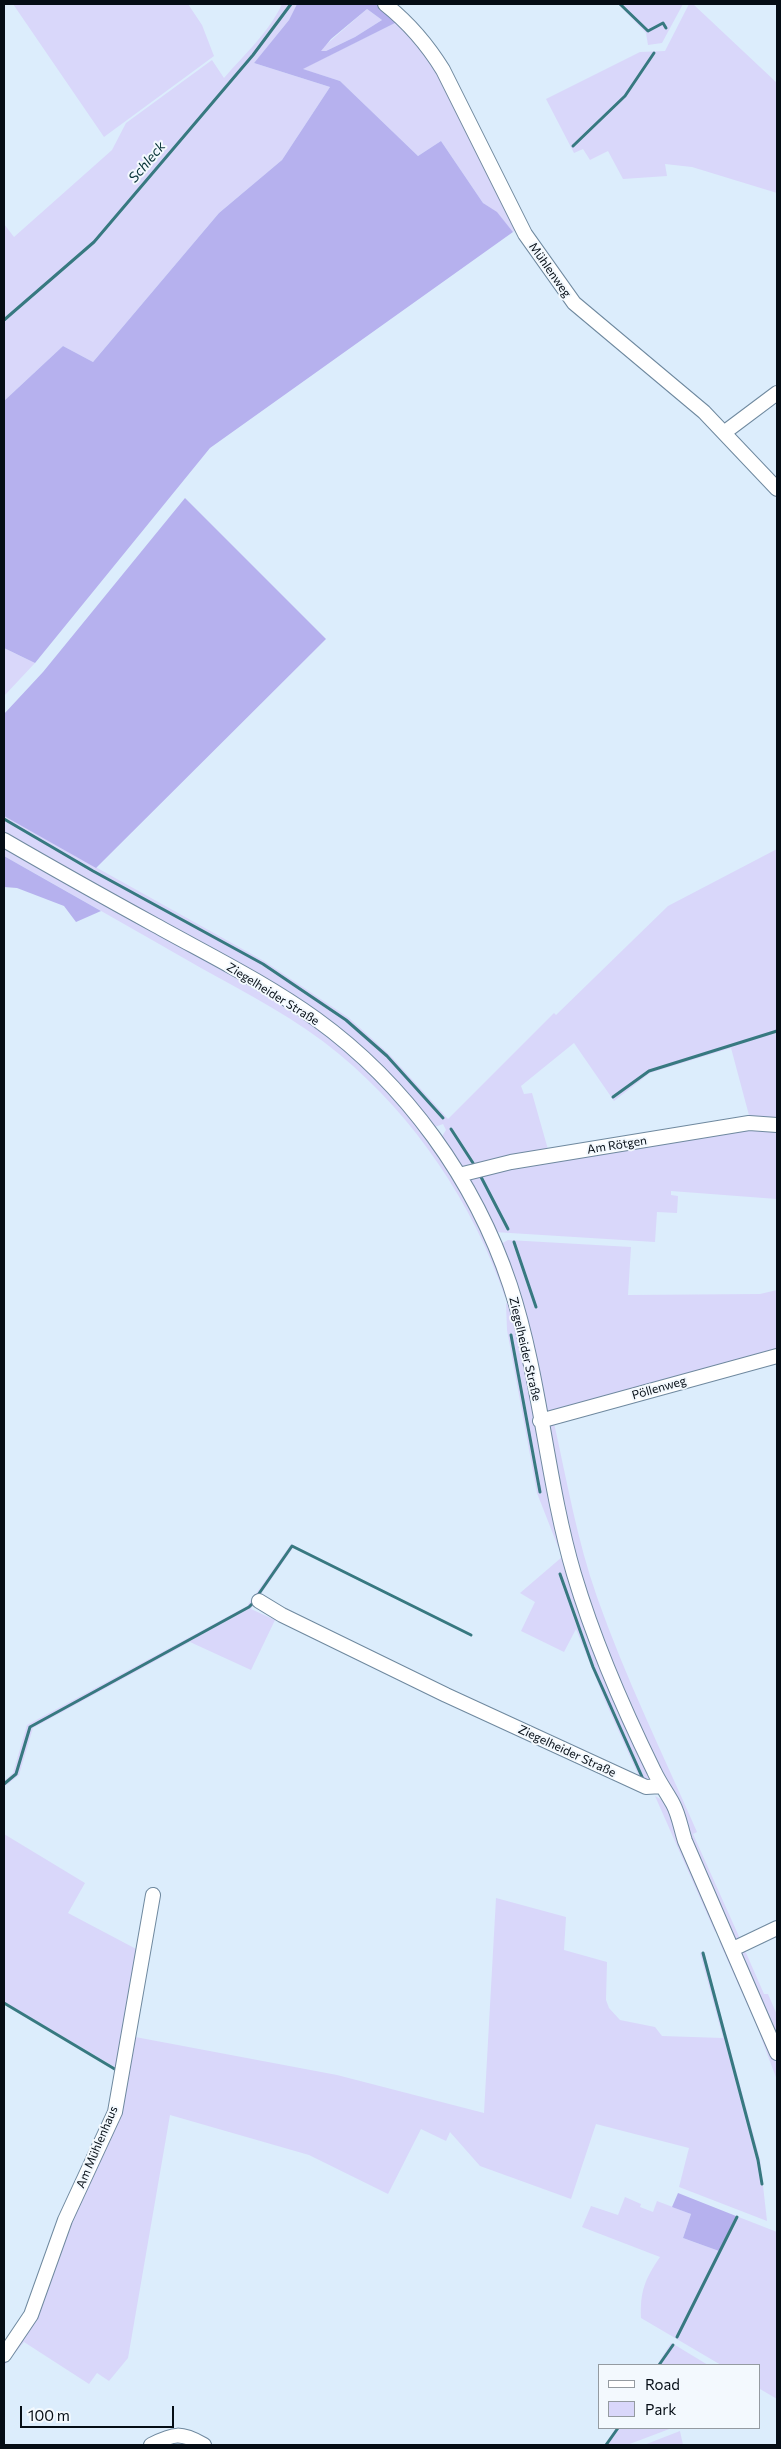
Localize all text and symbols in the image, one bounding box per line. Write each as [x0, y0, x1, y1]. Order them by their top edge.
water label: Schleck [125, 138, 169, 186]
street label: Mühlenweg [526, 240, 574, 300]
street label: Ziegelheider Straße [224, 960, 322, 1028]
street label: Am Rötgen [586, 1133, 648, 1157]
street label: Ziegelheider Straße [506, 1296, 544, 1402]
street label: Pöllenweg [630, 1373, 688, 1403]
street label: Ziegelheider Straße [516, 1722, 618, 1780]
street label: Am Mühlenhaus [73, 2104, 121, 2190]
legend [598, 2364, 761, 2429]
text: Road [645, 2375, 680, 2393]
scale bar [22, 2396, 176, 2428]
text: Park [645, 2400, 676, 2418]
text: 100 m [28, 2406, 70, 2424]

